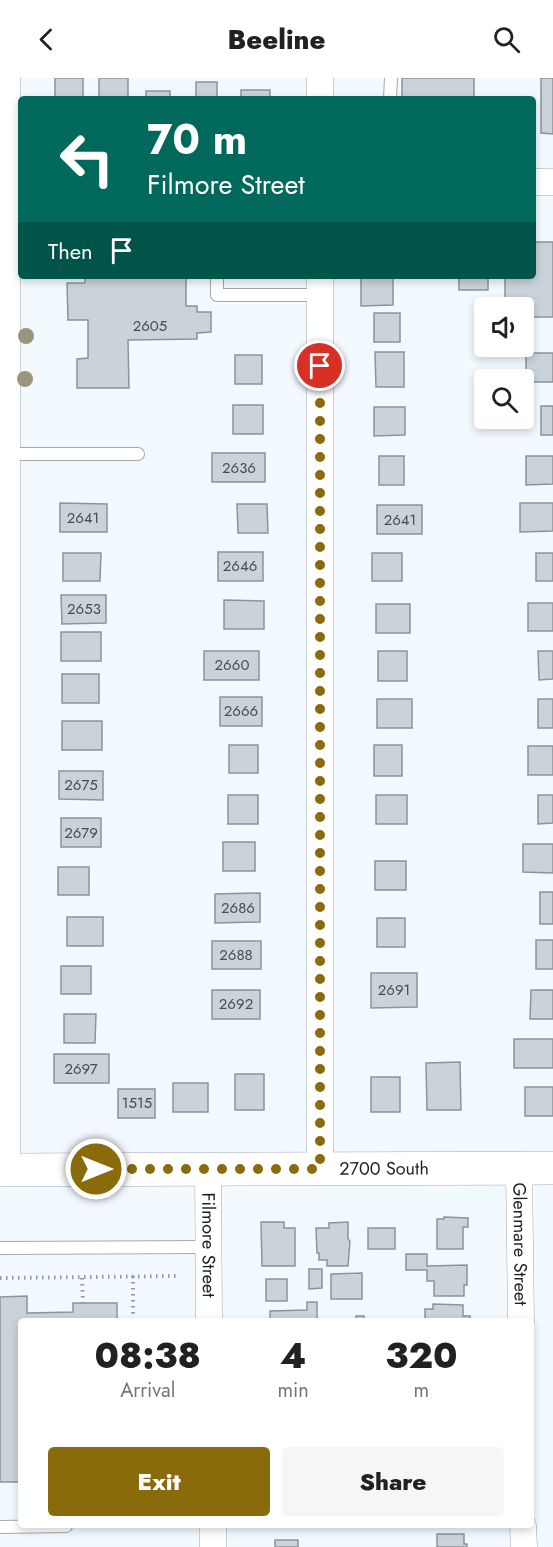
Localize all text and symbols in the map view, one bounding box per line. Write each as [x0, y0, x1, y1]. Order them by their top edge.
text: Beeline [228, 20, 325, 59]
icon: back [30, 23, 63, 56]
icon: search [490, 23, 523, 56]
text: 70 m [147, 109, 247, 170]
icon: left [48, 120, 126, 198]
text: Filmore Street [147, 165, 305, 204]
icon: arrive [105, 234, 138, 267]
text: Then [48, 235, 93, 267]
map controls [474, 297, 534, 429]
button: sound [474, 297, 534, 357]
house number: 2605 [133, 315, 167, 337]
pin [294, 340, 345, 391]
icon: arrive [303, 349, 336, 382]
button: search [474, 369, 534, 429]
house number: 2636 [222, 457, 256, 479]
house number: 2641 [67, 507, 99, 529]
house number: 2641 [384, 509, 416, 531]
house number: 2646 [223, 555, 257, 577]
house number: 2653 [67, 598, 101, 620]
house number: 2660 [215, 654, 249, 676]
house number: 2666 [224, 700, 258, 722]
house number: 2675 [64, 774, 98, 796]
house number: 2679 [64, 822, 98, 844]
house number: 2686 [221, 897, 255, 919]
house number: 2688 [219, 944, 253, 966]
house number: 2691 [378, 979, 410, 1001]
house number: 2692 [219, 993, 253, 1015]
house number: 2697 [64, 1058, 98, 1080]
house number: 1515 [122, 1092, 152, 1114]
position arrow [64, 1137, 128, 1201]
street label: 2700 South [339, 1155, 429, 1182]
street label: Glenmare Street [506, 1182, 534, 1306]
street label: Filmore Street [195, 1192, 222, 1298]
text: 08:38 [95, 1329, 201, 1381]
text: 4 [280, 1329, 306, 1381]
text: 320 [385, 1329, 457, 1381]
text: Arrival [120, 1376, 175, 1405]
text: min [277, 1376, 309, 1405]
text: m [414, 1376, 429, 1405]
button: Exit [48, 1447, 270, 1516]
button: Share [282, 1447, 504, 1516]

